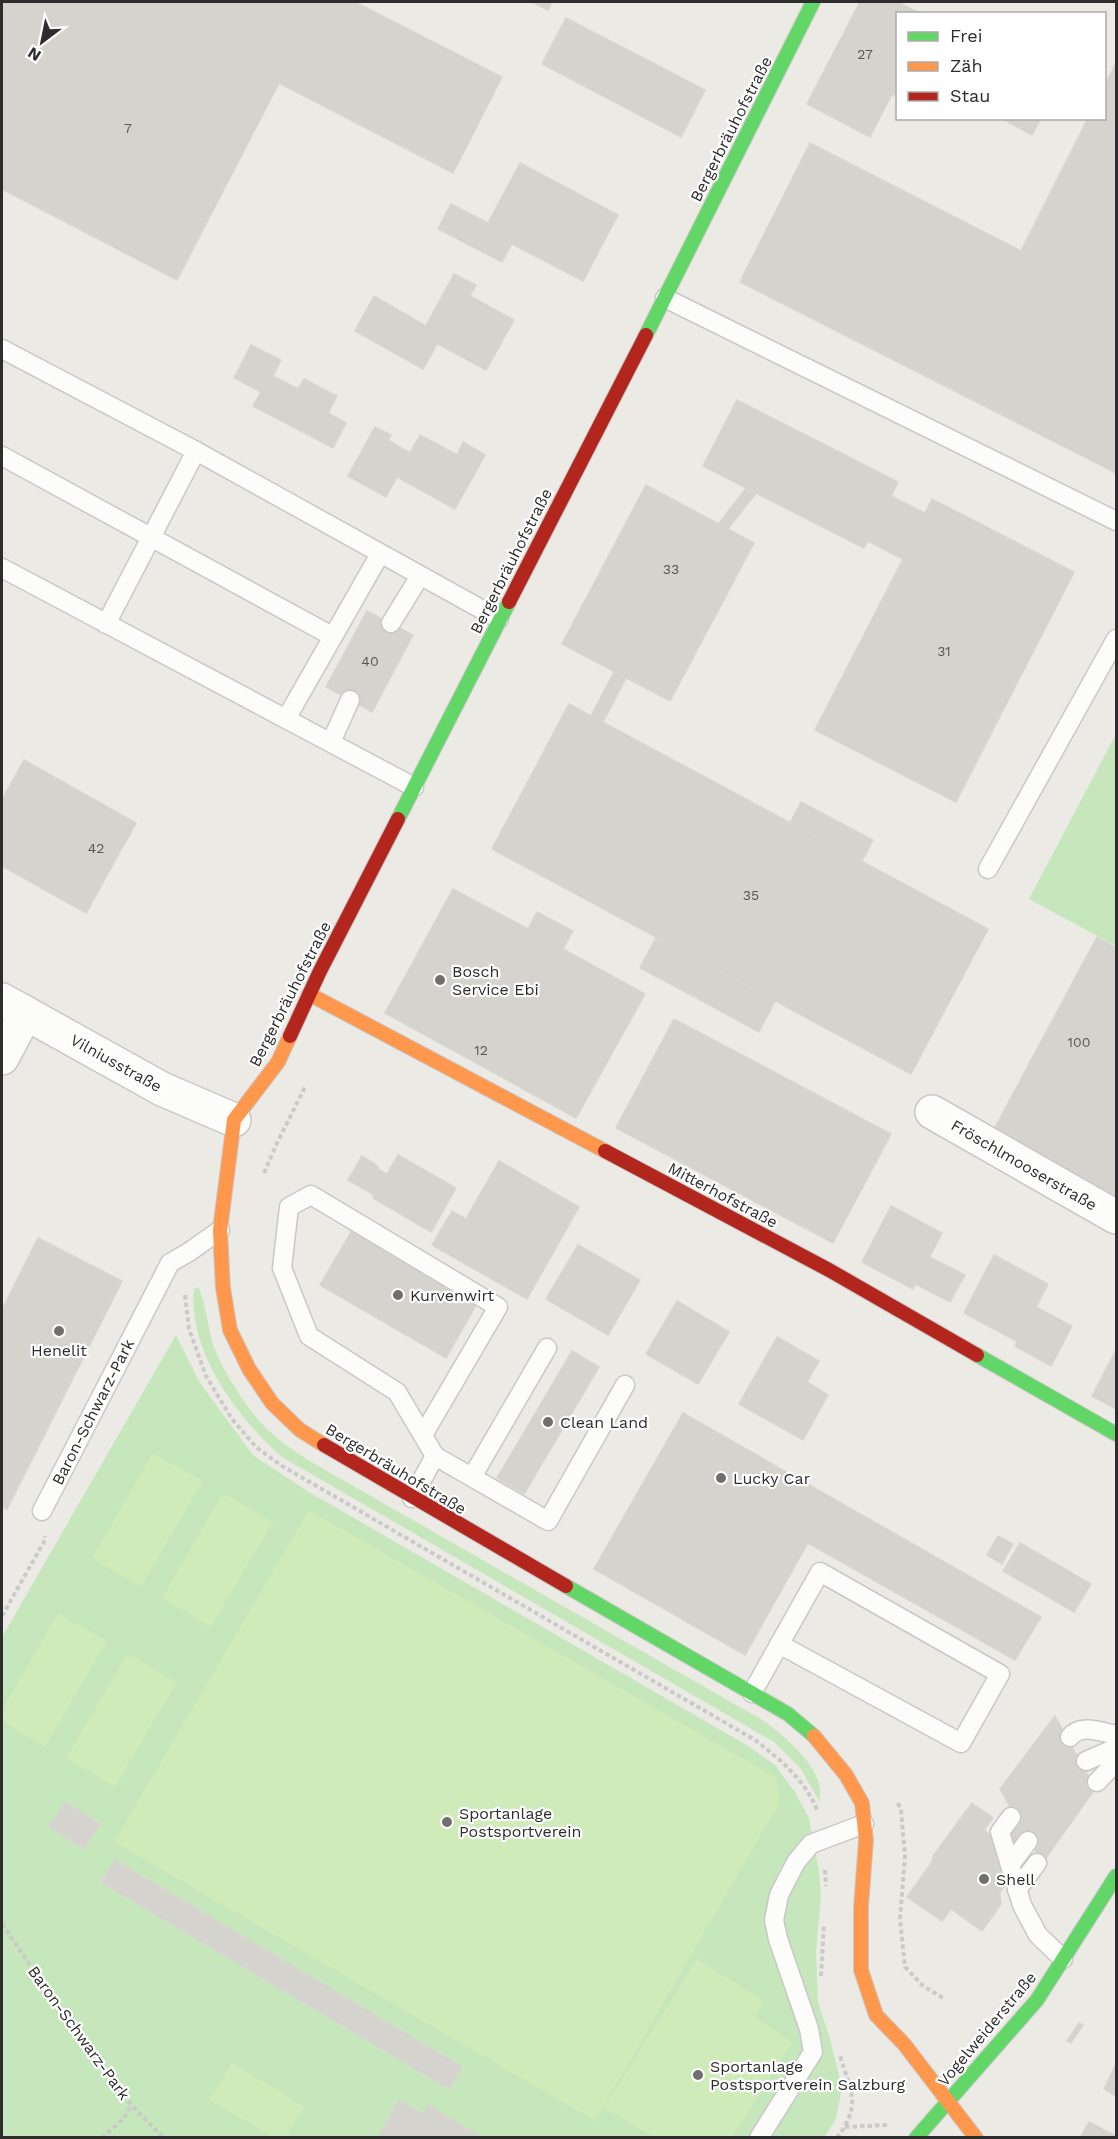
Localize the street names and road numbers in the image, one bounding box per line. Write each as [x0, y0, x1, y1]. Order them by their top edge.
street label: Bergerbräuhofstraße [686, 53, 776, 205]
street label: Bergerbräuhofstraße [466, 485, 556, 637]
street label: Bergerbräuhofstraße [245, 918, 335, 1070]
street label: Vilniusstraße [67, 1030, 165, 1096]
street label: Fröschlmooserstraße [948, 1116, 1100, 1214]
street label: Mitterhofstraße [665, 1158, 781, 1232]
street label: Baron-Schwarz-Park [48, 1336, 138, 1488]
street label: Bergerbräuhofstraße [322, 1420, 470, 1518]
street label: Baron-Schwarz-Park [24, 1962, 134, 2104]
street label: Vogelweiderstraße [934, 1968, 1040, 2090]

